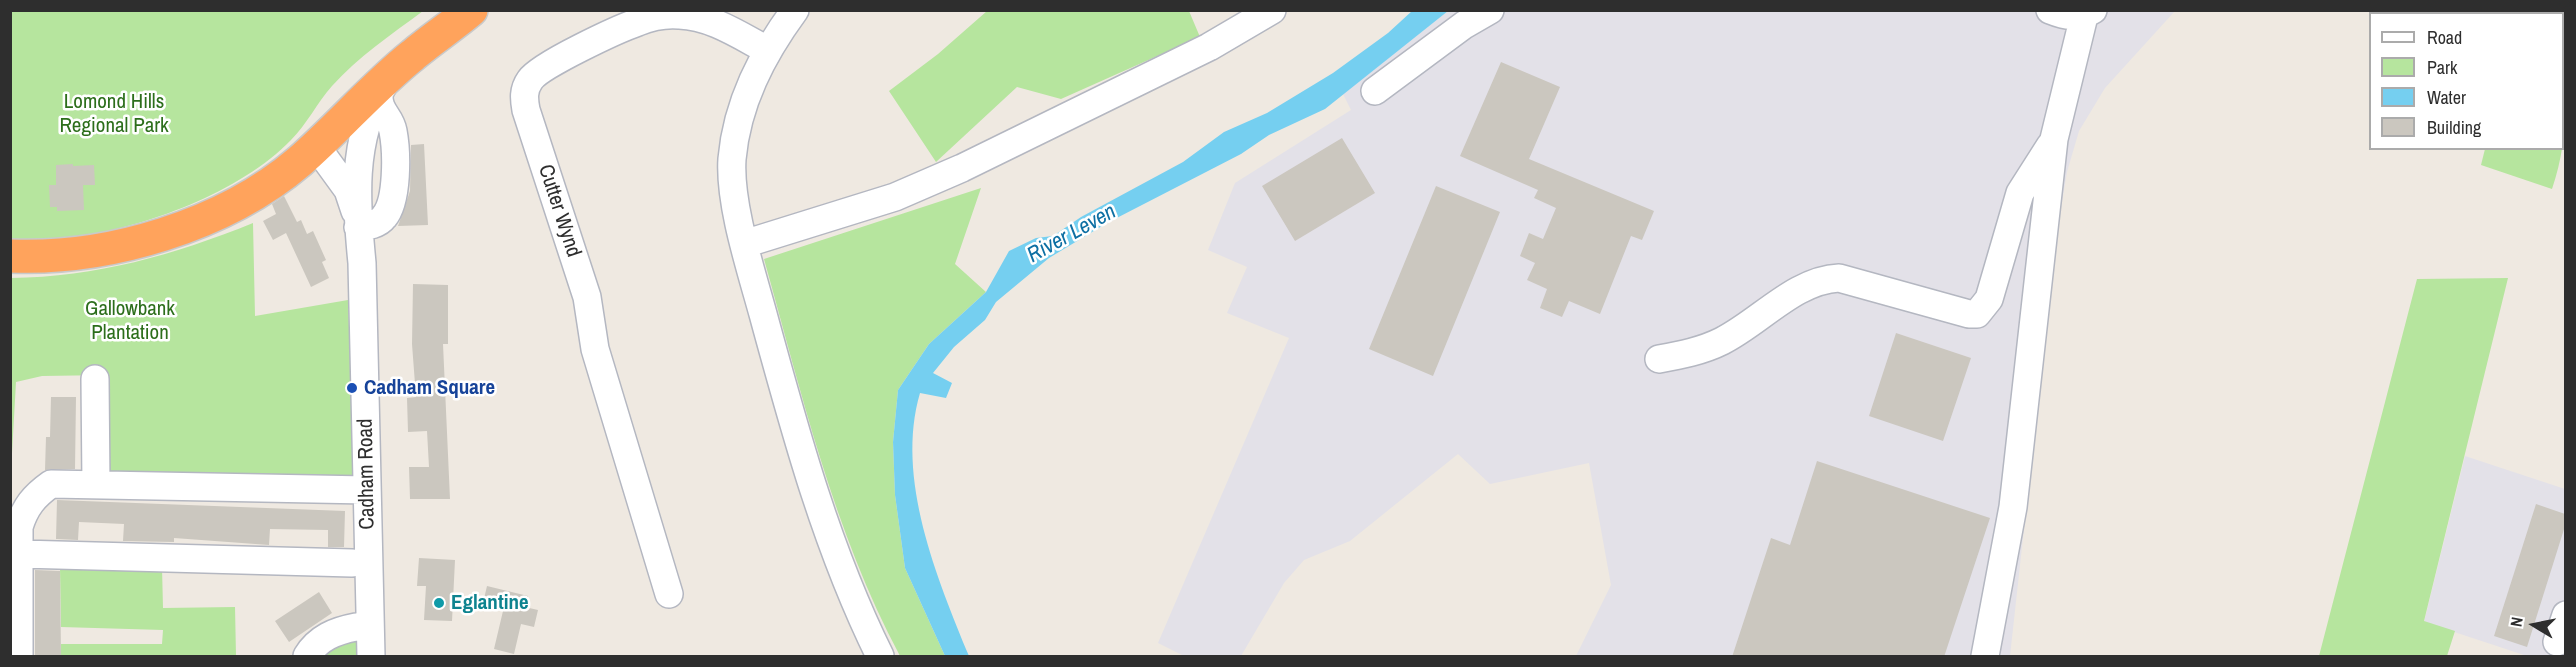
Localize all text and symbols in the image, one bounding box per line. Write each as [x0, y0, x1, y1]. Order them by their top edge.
legend [2369, 12, 2564, 150]
text: Road [2427, 25, 2462, 50]
text: Park [2427, 55, 2457, 80]
text: Water [2427, 85, 2466, 110]
park label: Lomond Hills Regional Park [59, 89, 169, 139]
text: Building [2427, 115, 2481, 140]
street label: Cutter Wynd [532, 162, 586, 260]
water label: River Leven [1023, 199, 1121, 269]
park label: Gallowbank Plantation [85, 296, 175, 346]
place label: Cadham Square [364, 375, 495, 401]
marker: Cadham Square [345, 381, 359, 395]
street label: Cadham Road [353, 418, 381, 530]
place label: Eglantine [451, 590, 529, 616]
north arrow [2504, 595, 2564, 655]
marker: Eglantine [432, 596, 446, 610]
text: N [2505, 615, 2528, 628]

